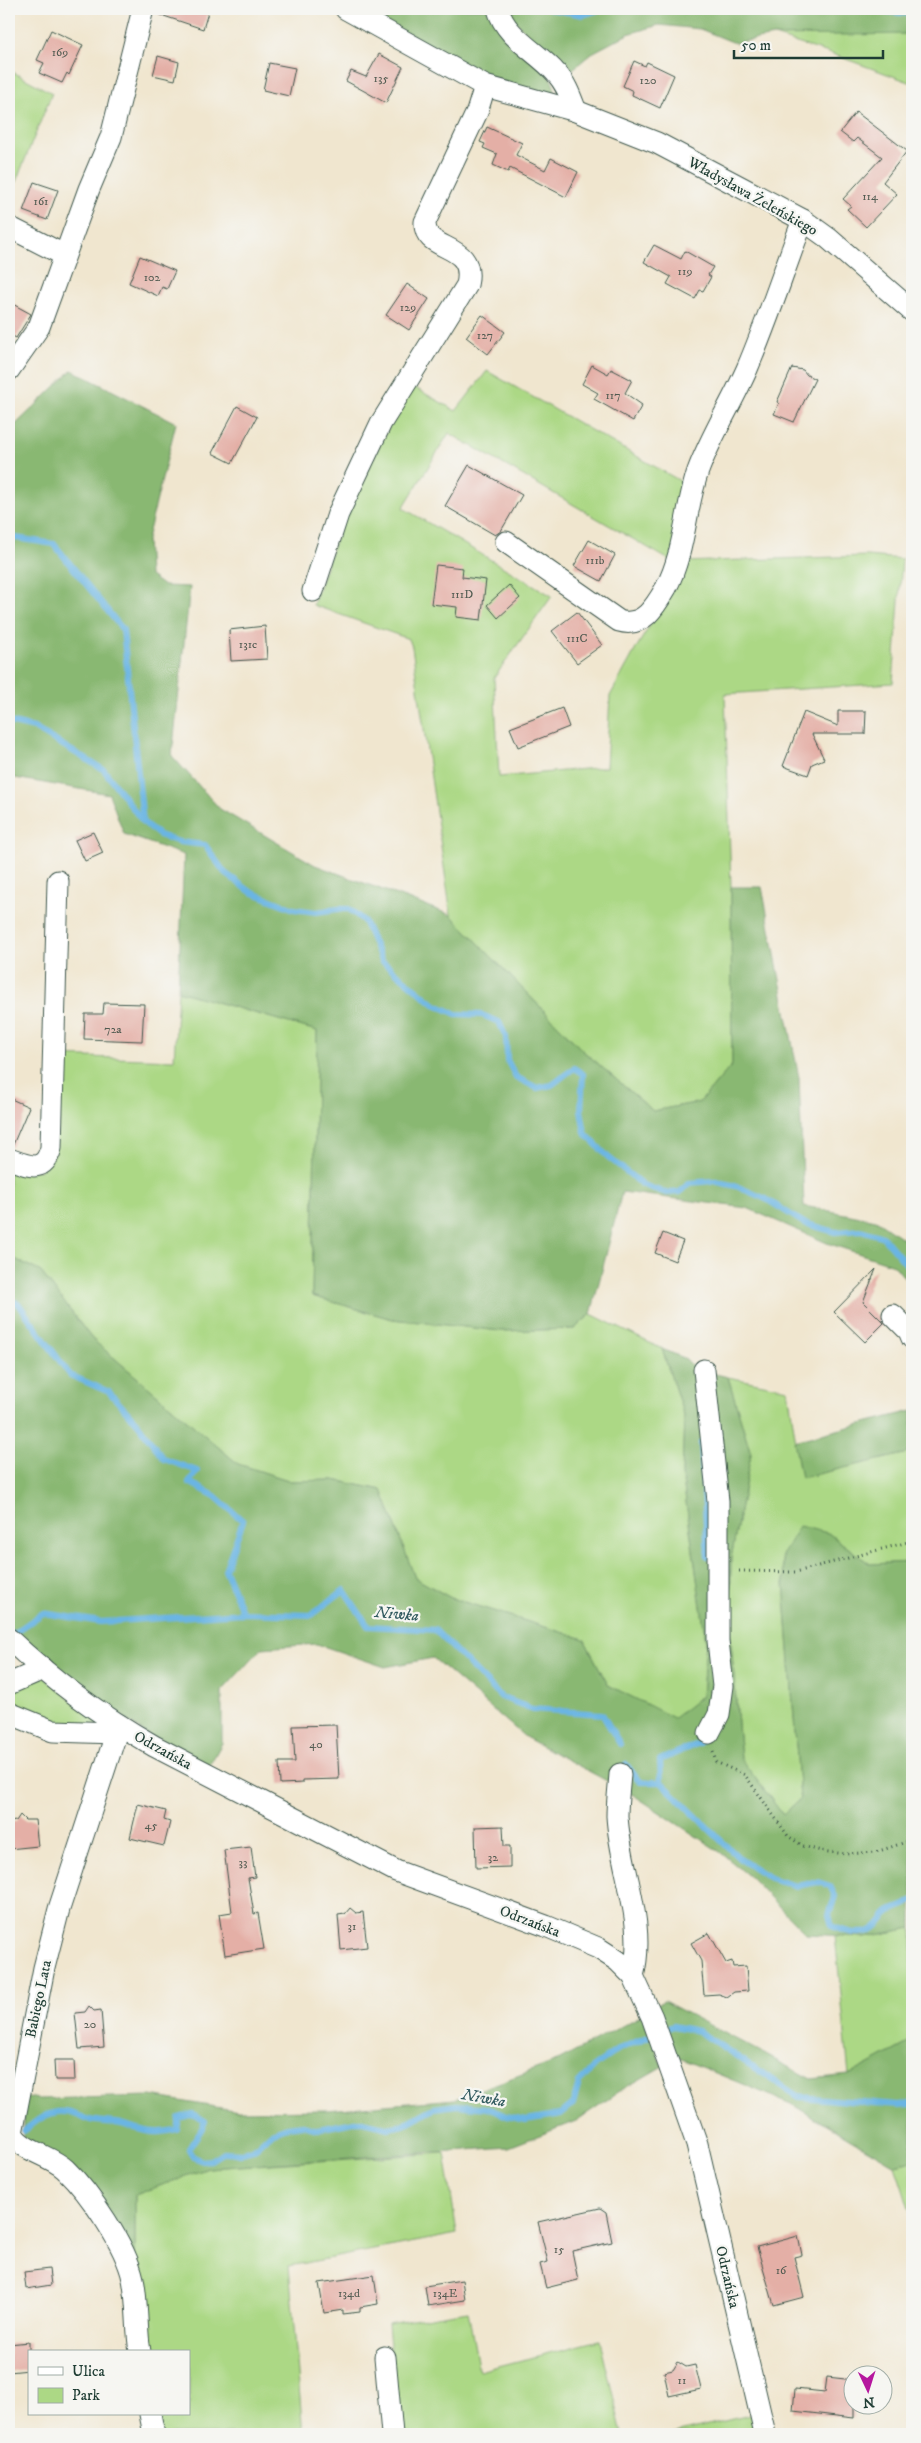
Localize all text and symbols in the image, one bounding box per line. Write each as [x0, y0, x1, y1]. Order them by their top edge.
scale bar [734, 28, 882, 60]
text: 50 m [741, 36, 771, 55]
house number: 169 [52, 45, 68, 60]
house number: 135 [374, 71, 388, 86]
house number: 120 [640, 73, 656, 88]
street label: Władysława Żeleńskiego [684, 152, 821, 240]
house number: 114 [862, 189, 879, 204]
house number: 161 [34, 194, 48, 209]
house number: 119 [678, 264, 692, 279]
house number: 102 [144, 270, 160, 285]
house number: 129 [400, 300, 416, 315]
house number: 127 [477, 328, 493, 343]
house number: 117 [605, 388, 621, 403]
house number: 111b [586, 553, 605, 568]
house number: 111D [451, 587, 473, 602]
house number: 111C [566, 631, 588, 646]
house number: 131c [239, 637, 257, 652]
house number: 72a [104, 1022, 123, 1037]
water label: Niwka [373, 1602, 420, 1626]
street label: Odrzańska [130, 1727, 196, 1774]
house number: 40 [309, 1737, 323, 1752]
house number: 45 [145, 1818, 157, 1833]
house number: 32 [488, 1850, 498, 1865]
house number: 33 [239, 1855, 247, 1870]
street label: Odrzańska [497, 1901, 563, 1942]
house number: 31 [348, 1919, 356, 1934]
street label: Babiego Lata [21, 1958, 56, 2040]
house number: 20 [84, 2017, 96, 2032]
water label: Niwka [459, 2084, 507, 2112]
house number: 15 [554, 2242, 564, 2257]
street label: Odrzańska [711, 2244, 744, 2311]
house number: 16 [776, 2263, 787, 2278]
house number: 134d [338, 2286, 360, 2301]
house number: 134E [433, 2286, 458, 2301]
legend [28, 2350, 190, 2416]
text: Ulica [72, 2362, 105, 2381]
north arrow [844, 2366, 894, 2416]
house number: 11 [678, 2373, 686, 2388]
text: Park [72, 2386, 101, 2405]
text: N [862, 2393, 875, 2411]

